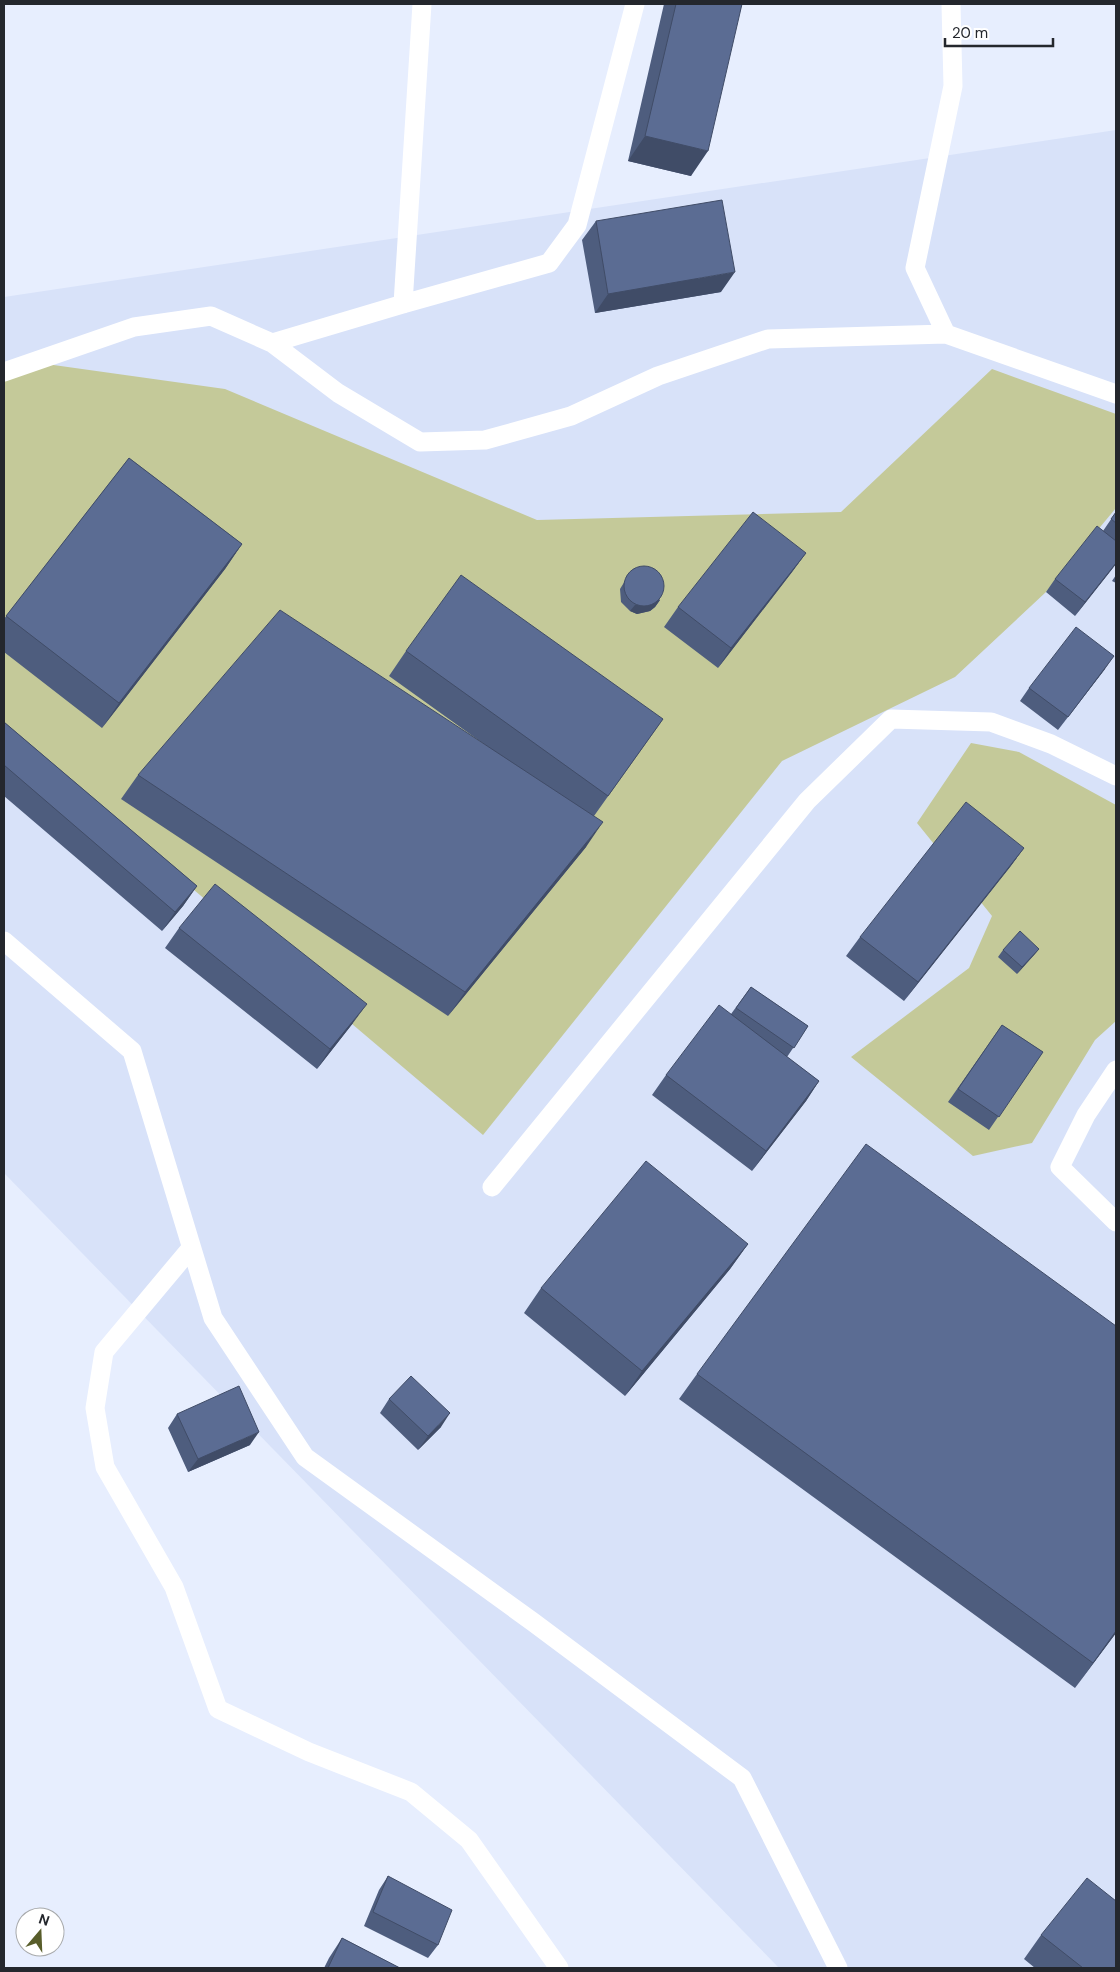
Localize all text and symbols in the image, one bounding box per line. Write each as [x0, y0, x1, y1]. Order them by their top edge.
scale bar [945, 15, 1052, 47]
text: 20 m [952, 23, 988, 43]
north arrow [15, 1907, 65, 1957]
text: N [36, 1910, 52, 1930]

